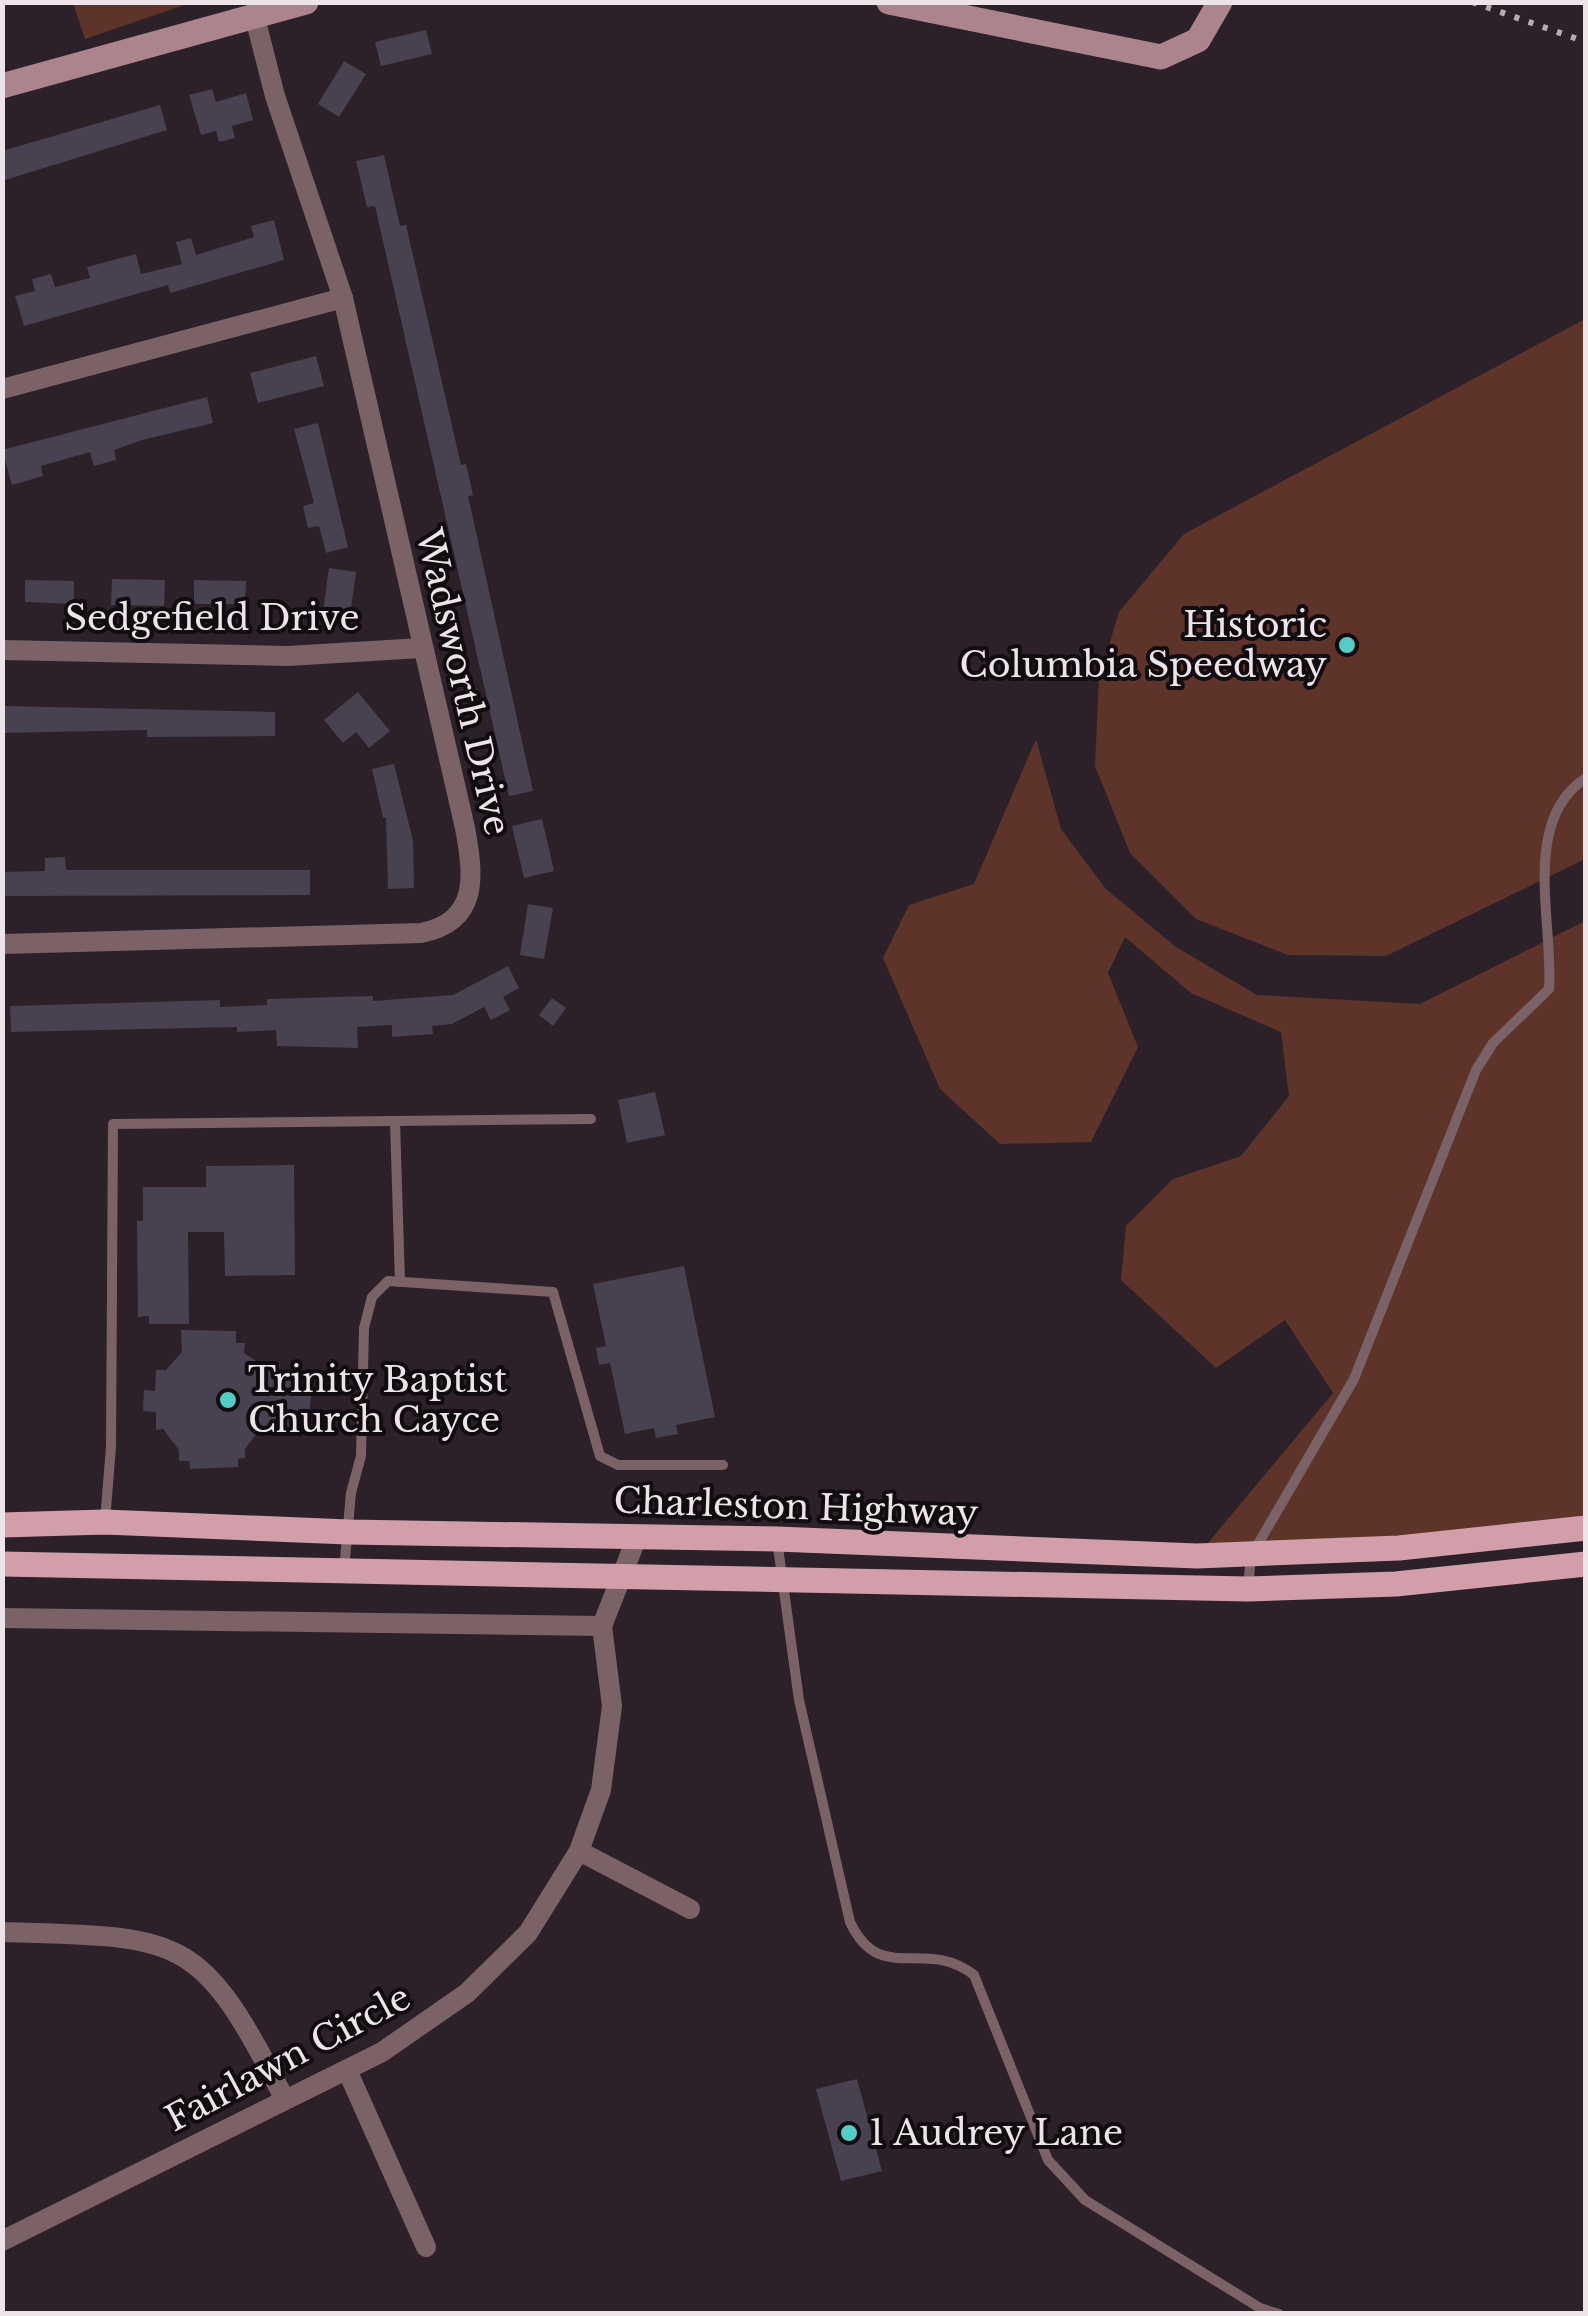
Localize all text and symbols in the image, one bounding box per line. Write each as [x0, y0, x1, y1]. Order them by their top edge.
street label: Wadsworth Drive [407, 524, 520, 839]
street label: Sedgefield Drive [64, 596, 360, 639]
place label: Historic Columbia Speedway [960, 603, 1327, 686]
marker: Historic Columbia Speedway [1336, 634, 1358, 656]
place label: Trinity Baptist Church Cayce [248, 1358, 507, 1441]
marker: Trinity Baptist Church Cayce [217, 1389, 239, 1411]
street label: Charleston Highway [613, 1479, 979, 1534]
street label: Fairlawn Circle [158, 1975, 417, 2140]
place label: 1 Audrey Lane [869, 2111, 1123, 2154]
marker: 1 Audrey Lane [838, 2122, 860, 2144]

